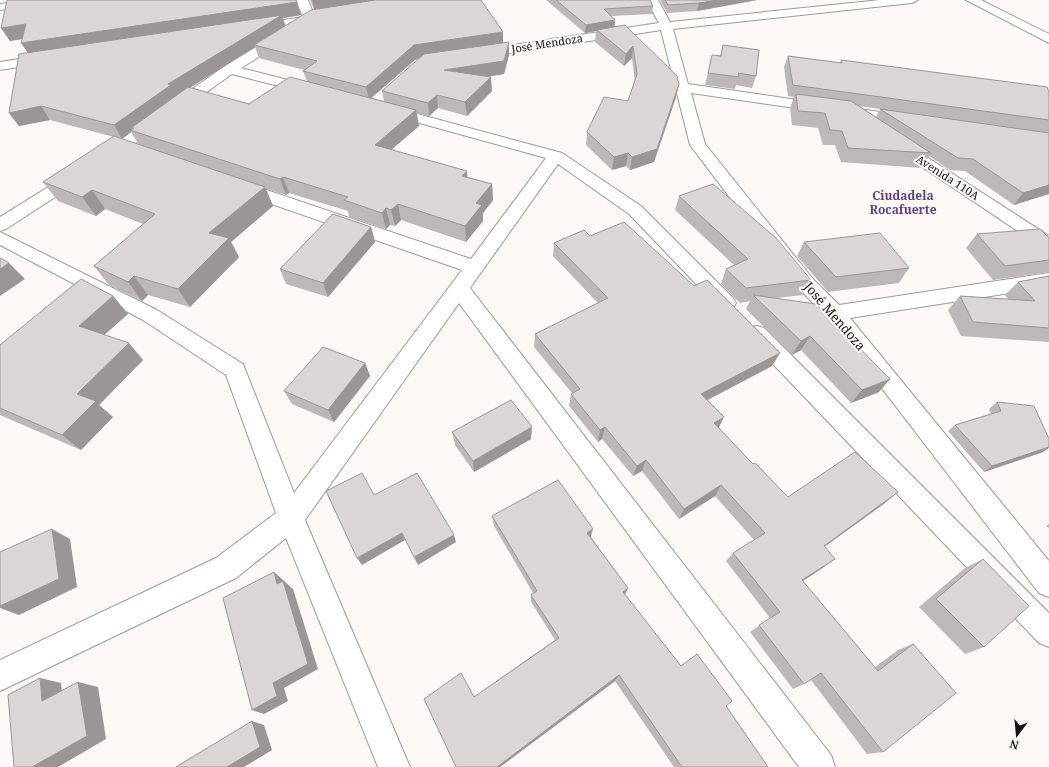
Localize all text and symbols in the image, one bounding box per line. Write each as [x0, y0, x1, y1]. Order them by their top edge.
street label: José Mendoza [509, 30, 584, 56]
street label: Avenida 110A [914, 151, 982, 203]
district label: Ciudadela Rocafuerte [869, 187, 937, 218]
street label: José Mendoza [800, 277, 870, 354]
north arrow [997, 715, 1037, 755]
text: N [1008, 737, 1020, 753]

